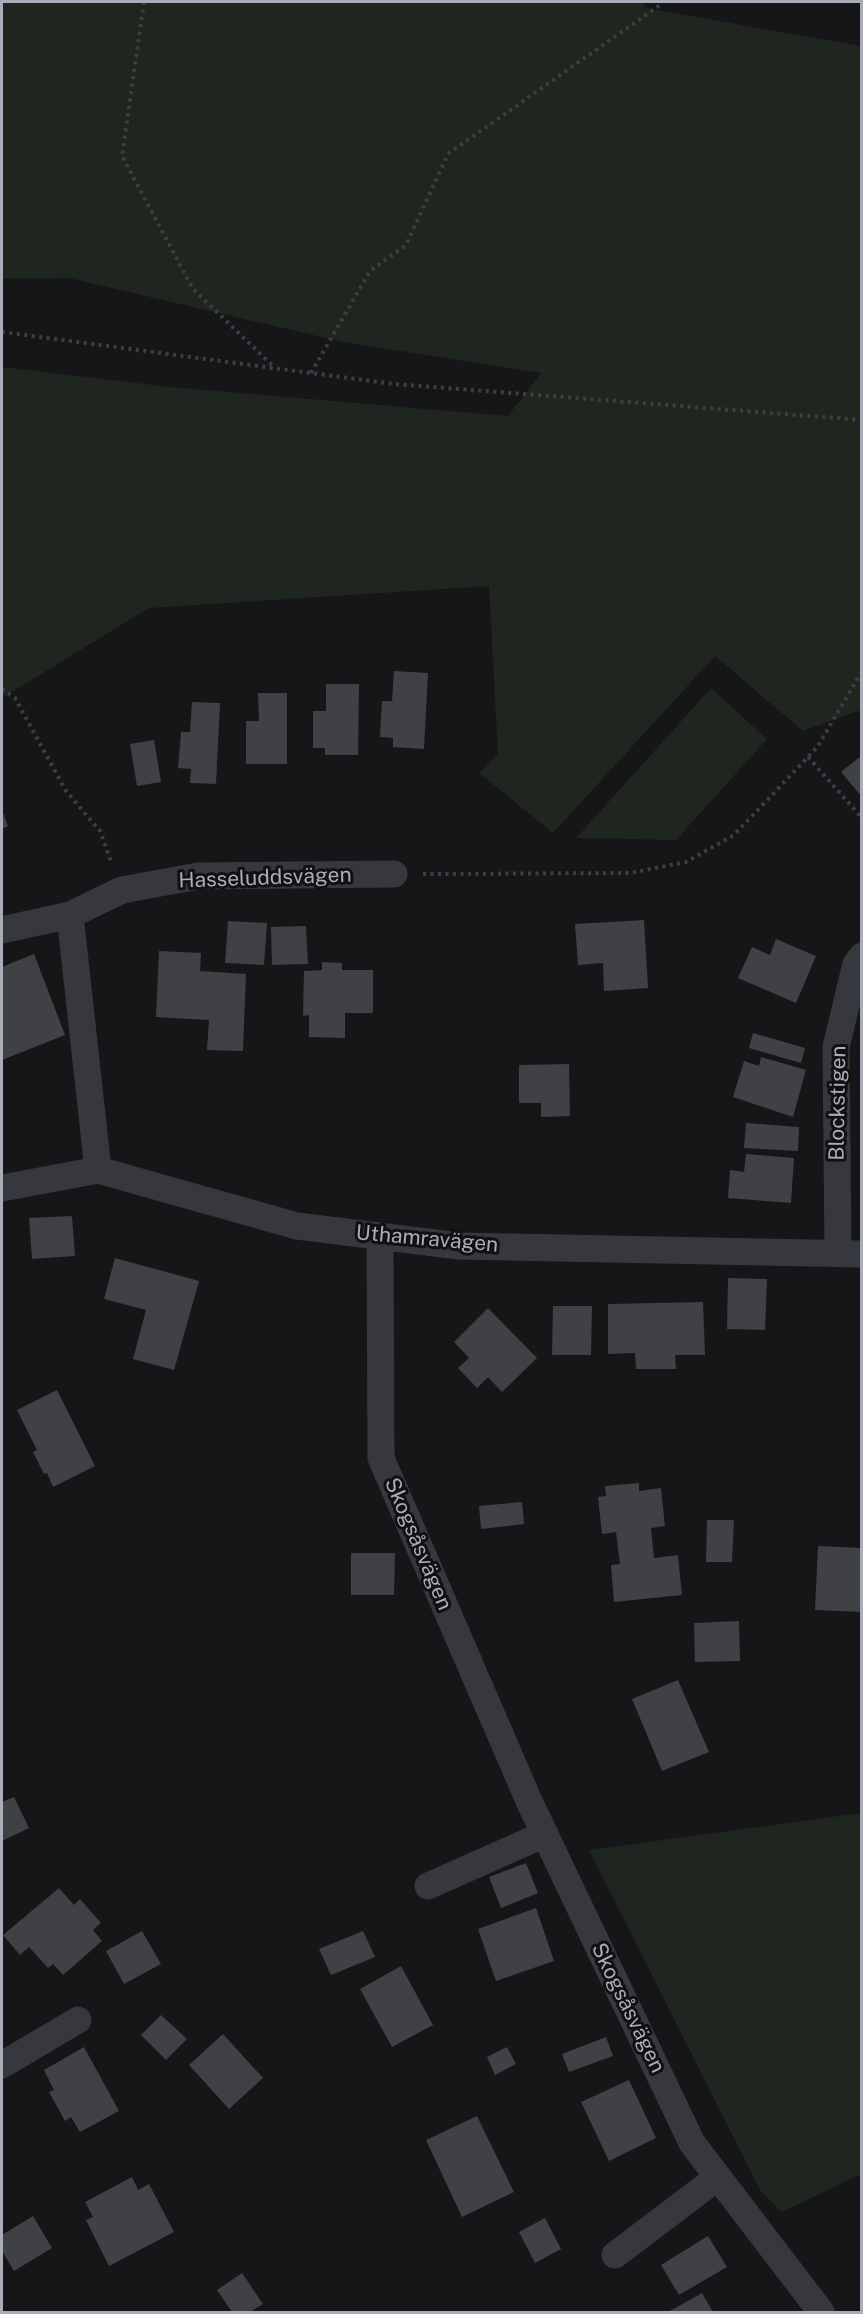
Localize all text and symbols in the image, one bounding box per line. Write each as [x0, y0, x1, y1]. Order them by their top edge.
street label: Hasseluddsvägen [178, 862, 352, 894]
street label: Blockstigen [824, 1045, 852, 1161]
street label: Uthamravägen [355, 1220, 499, 1258]
street label: Skogsåsvägen [379, 1474, 457, 1614]
street label: Skogsåsvägen [586, 1939, 670, 2077]

